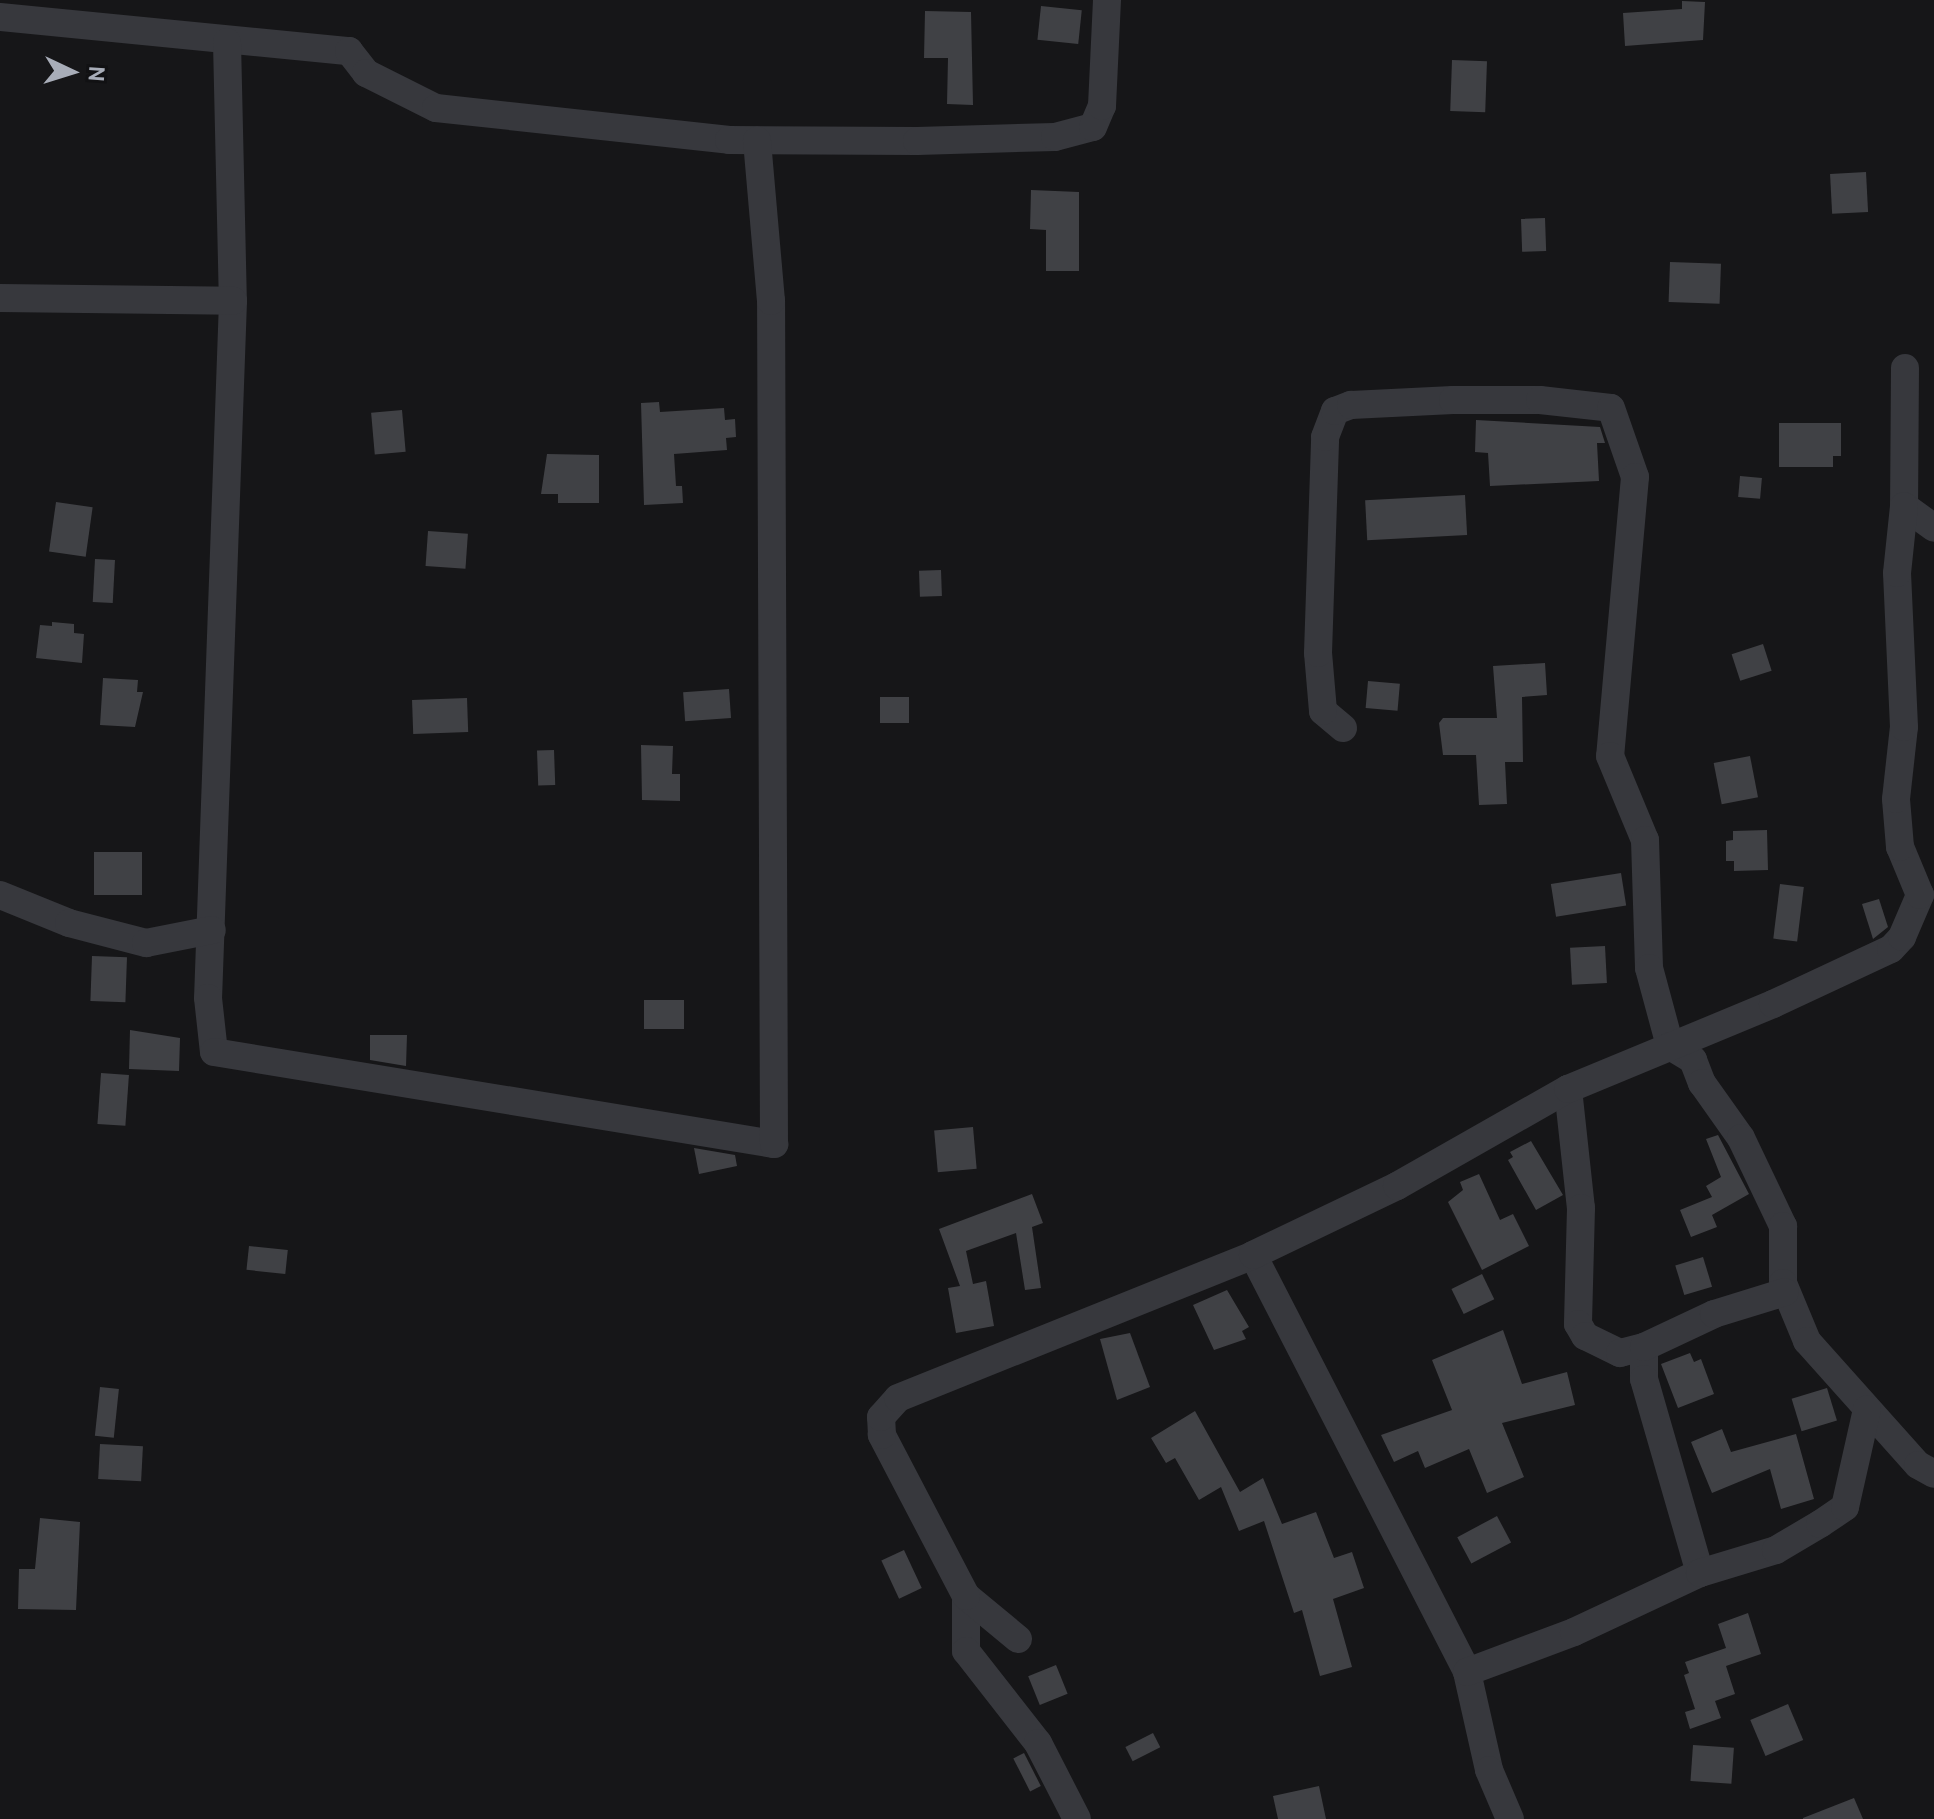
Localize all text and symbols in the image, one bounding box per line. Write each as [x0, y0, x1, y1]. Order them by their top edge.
north arrow [32, 32, 112, 112]
text: N [82, 65, 110, 82]

